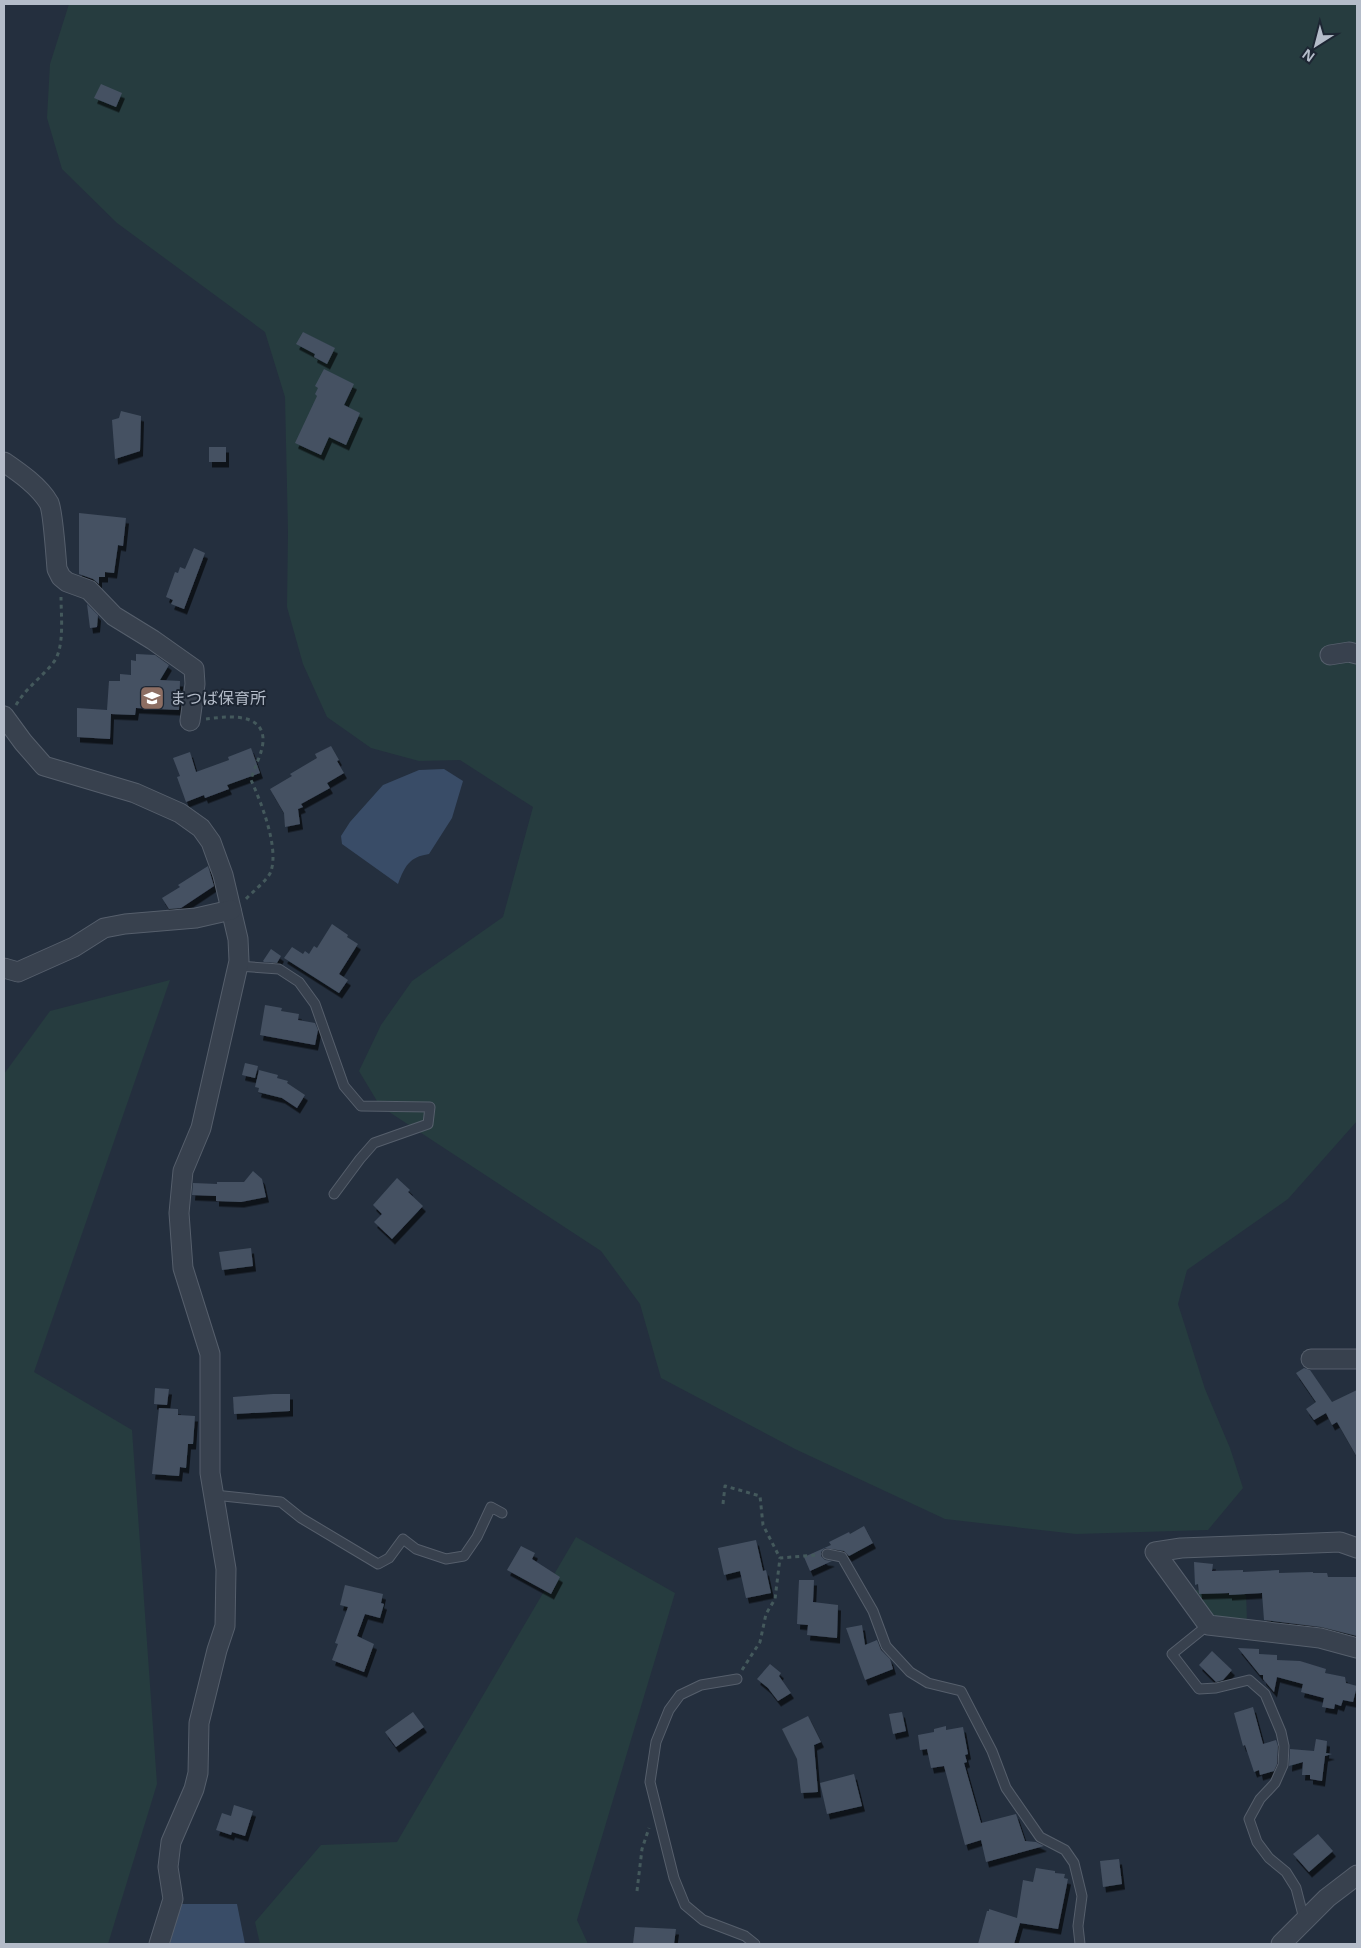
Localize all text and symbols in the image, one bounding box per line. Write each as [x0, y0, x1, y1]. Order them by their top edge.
north arrow [1291, 20, 1341, 70]
text: N [1298, 45, 1318, 67]
school or university icon: まつば保育所 [139, 685, 165, 711]
place label: まつば保育所 [170, 687, 266, 709]

